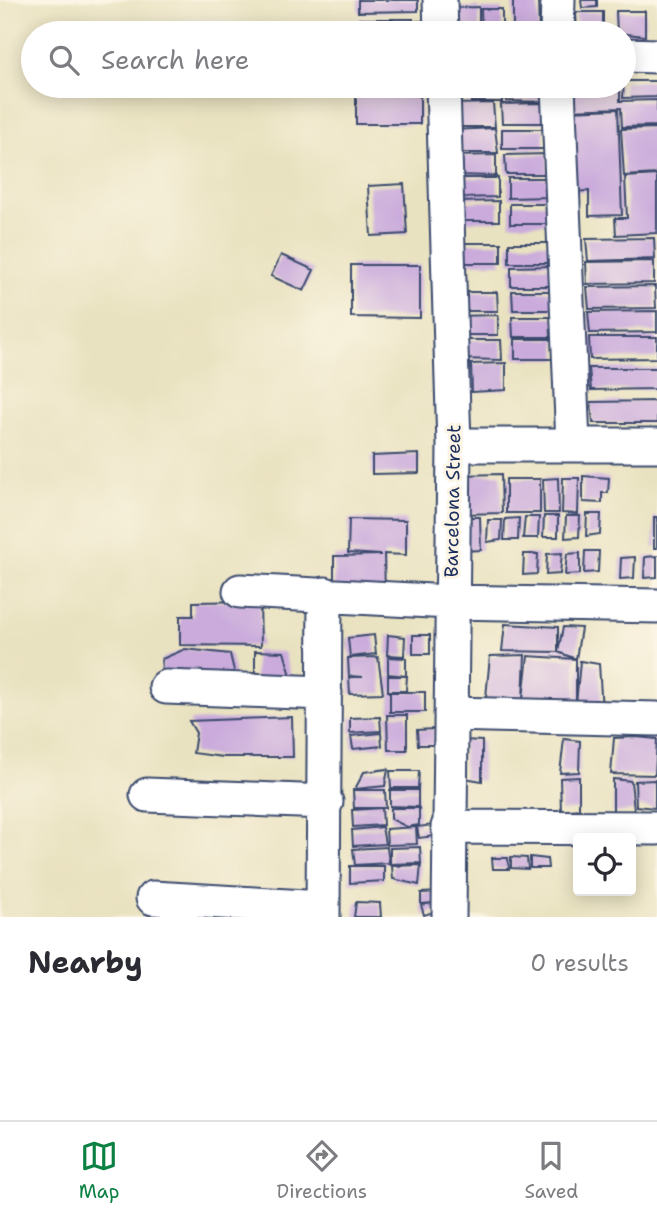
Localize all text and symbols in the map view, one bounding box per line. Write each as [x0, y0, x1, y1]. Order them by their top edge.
search box [21, 21, 636, 98]
icon: search [45, 41, 83, 79]
text: Search here [101, 42, 250, 77]
street label: Barcelona Street [439, 424, 466, 578]
map controls [573, 833, 636, 896]
button: locate [573, 833, 636, 896]
text: Nearby [28, 942, 143, 983]
text: 0 results [530, 948, 629, 978]
tab: Map [79, 1137, 119, 1204]
tab: Directions [277, 1137, 367, 1204]
tab: Saved [524, 1137, 578, 1204]

